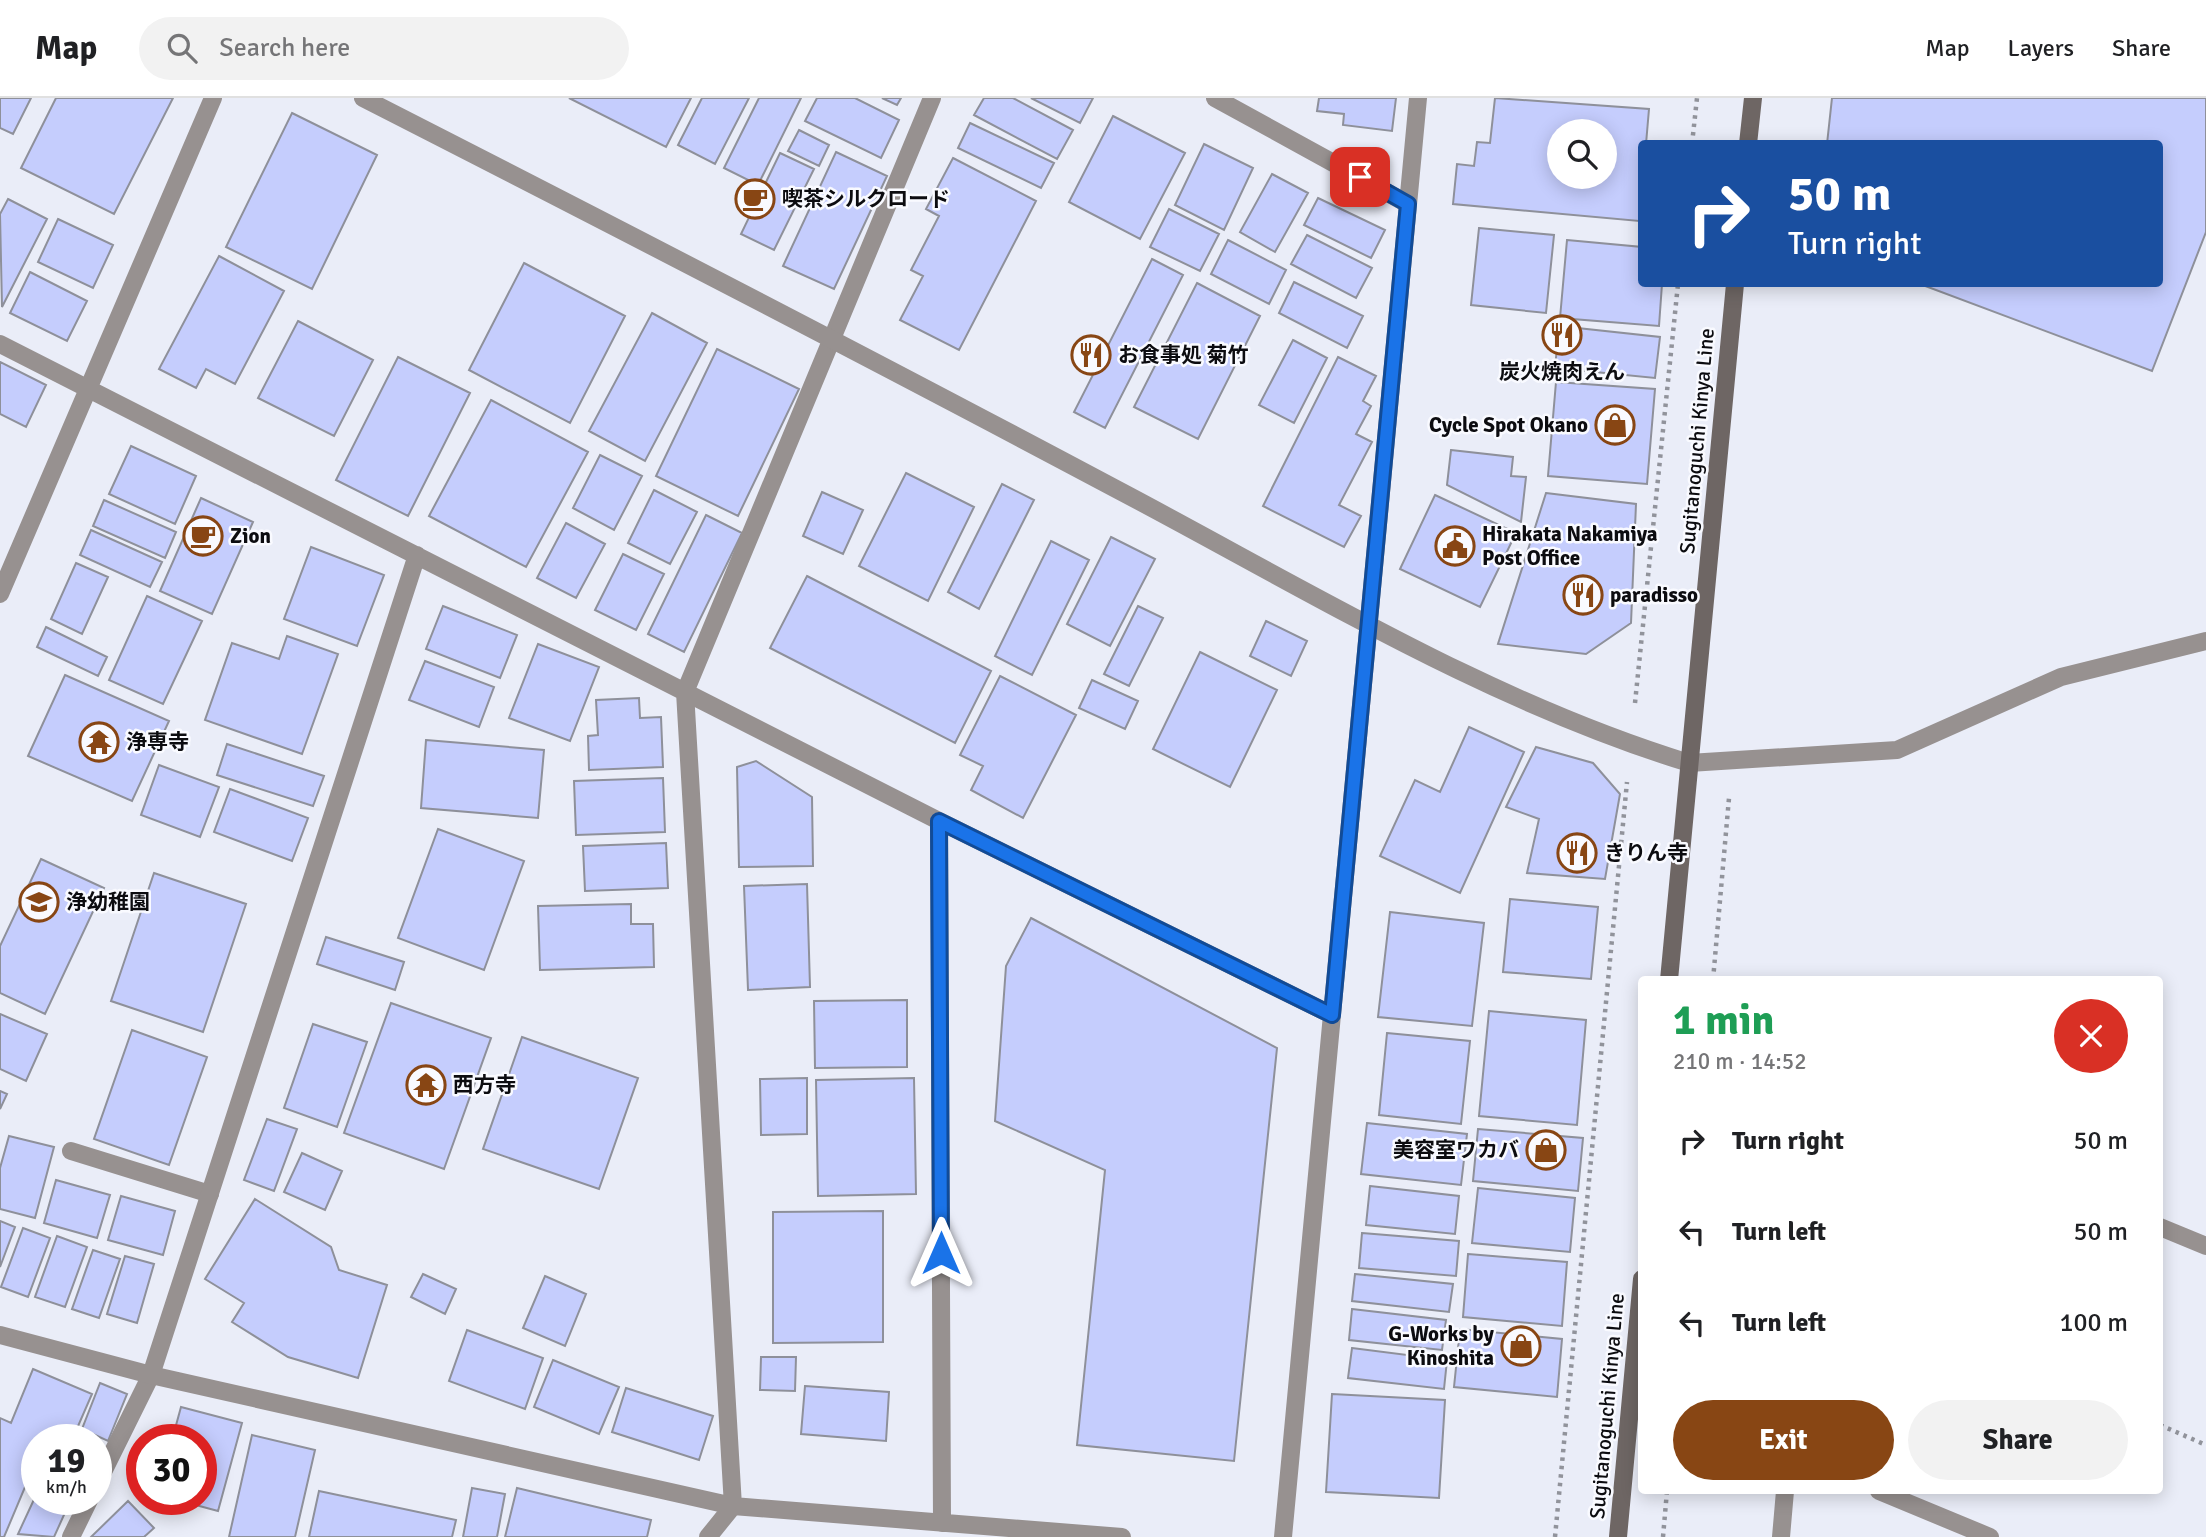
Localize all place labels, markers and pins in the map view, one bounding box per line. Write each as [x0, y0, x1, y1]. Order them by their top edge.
pin [1330, 147, 1390, 207]
cafe icon: 喫茶シルクロード [734, 178, 776, 220]
place label: 喫茶シルクロード [782, 186, 950, 212]
restaurant icon: 炭火焼肉えん [1541, 314, 1583, 356]
restaurant icon: お食事処 菊竹 [1070, 334, 1112, 376]
place label: お食事処 菊竹 [1118, 342, 1249, 368]
place label: 炭火焼肉えん [1499, 359, 1625, 385]
shop icon: Cycle Spot Okano [1594, 404, 1636, 446]
place label: Cycle Spot Okano [1429, 412, 1588, 438]
cafe icon: Zion [182, 515, 224, 557]
place label: Hirakata Nakamiya Post Office [1482, 521, 1658, 571]
place label: Zion [230, 523, 271, 549]
public building icon: Hirakata Nakamiya Post Office [1434, 525, 1476, 567]
restaurant icon: paradisso [1562, 574, 1604, 616]
place label: paradisso [1610, 582, 1698, 608]
temple icon: 浄専寺 [78, 721, 120, 763]
place label: 浄専寺 [126, 729, 189, 755]
restaurant icon: きりん寺 [1556, 832, 1598, 874]
place label: きりん寺 [1604, 840, 1688, 866]
school or university icon: 浄幼稚園 [18, 881, 60, 923]
place label: 浄幼稚園 [66, 889, 150, 915]
temple icon: 西方寺 [405, 1064, 447, 1106]
place label: 西方寺 [453, 1072, 516, 1098]
shop icon: 美容室ワカバ [1525, 1129, 1567, 1171]
place label: 美容室ワカバ [1393, 1137, 1519, 1163]
place label: G-Works by Kinoshita [1388, 1321, 1495, 1371]
shop icon: G-Works by Kinoshita [1500, 1325, 1542, 1367]

